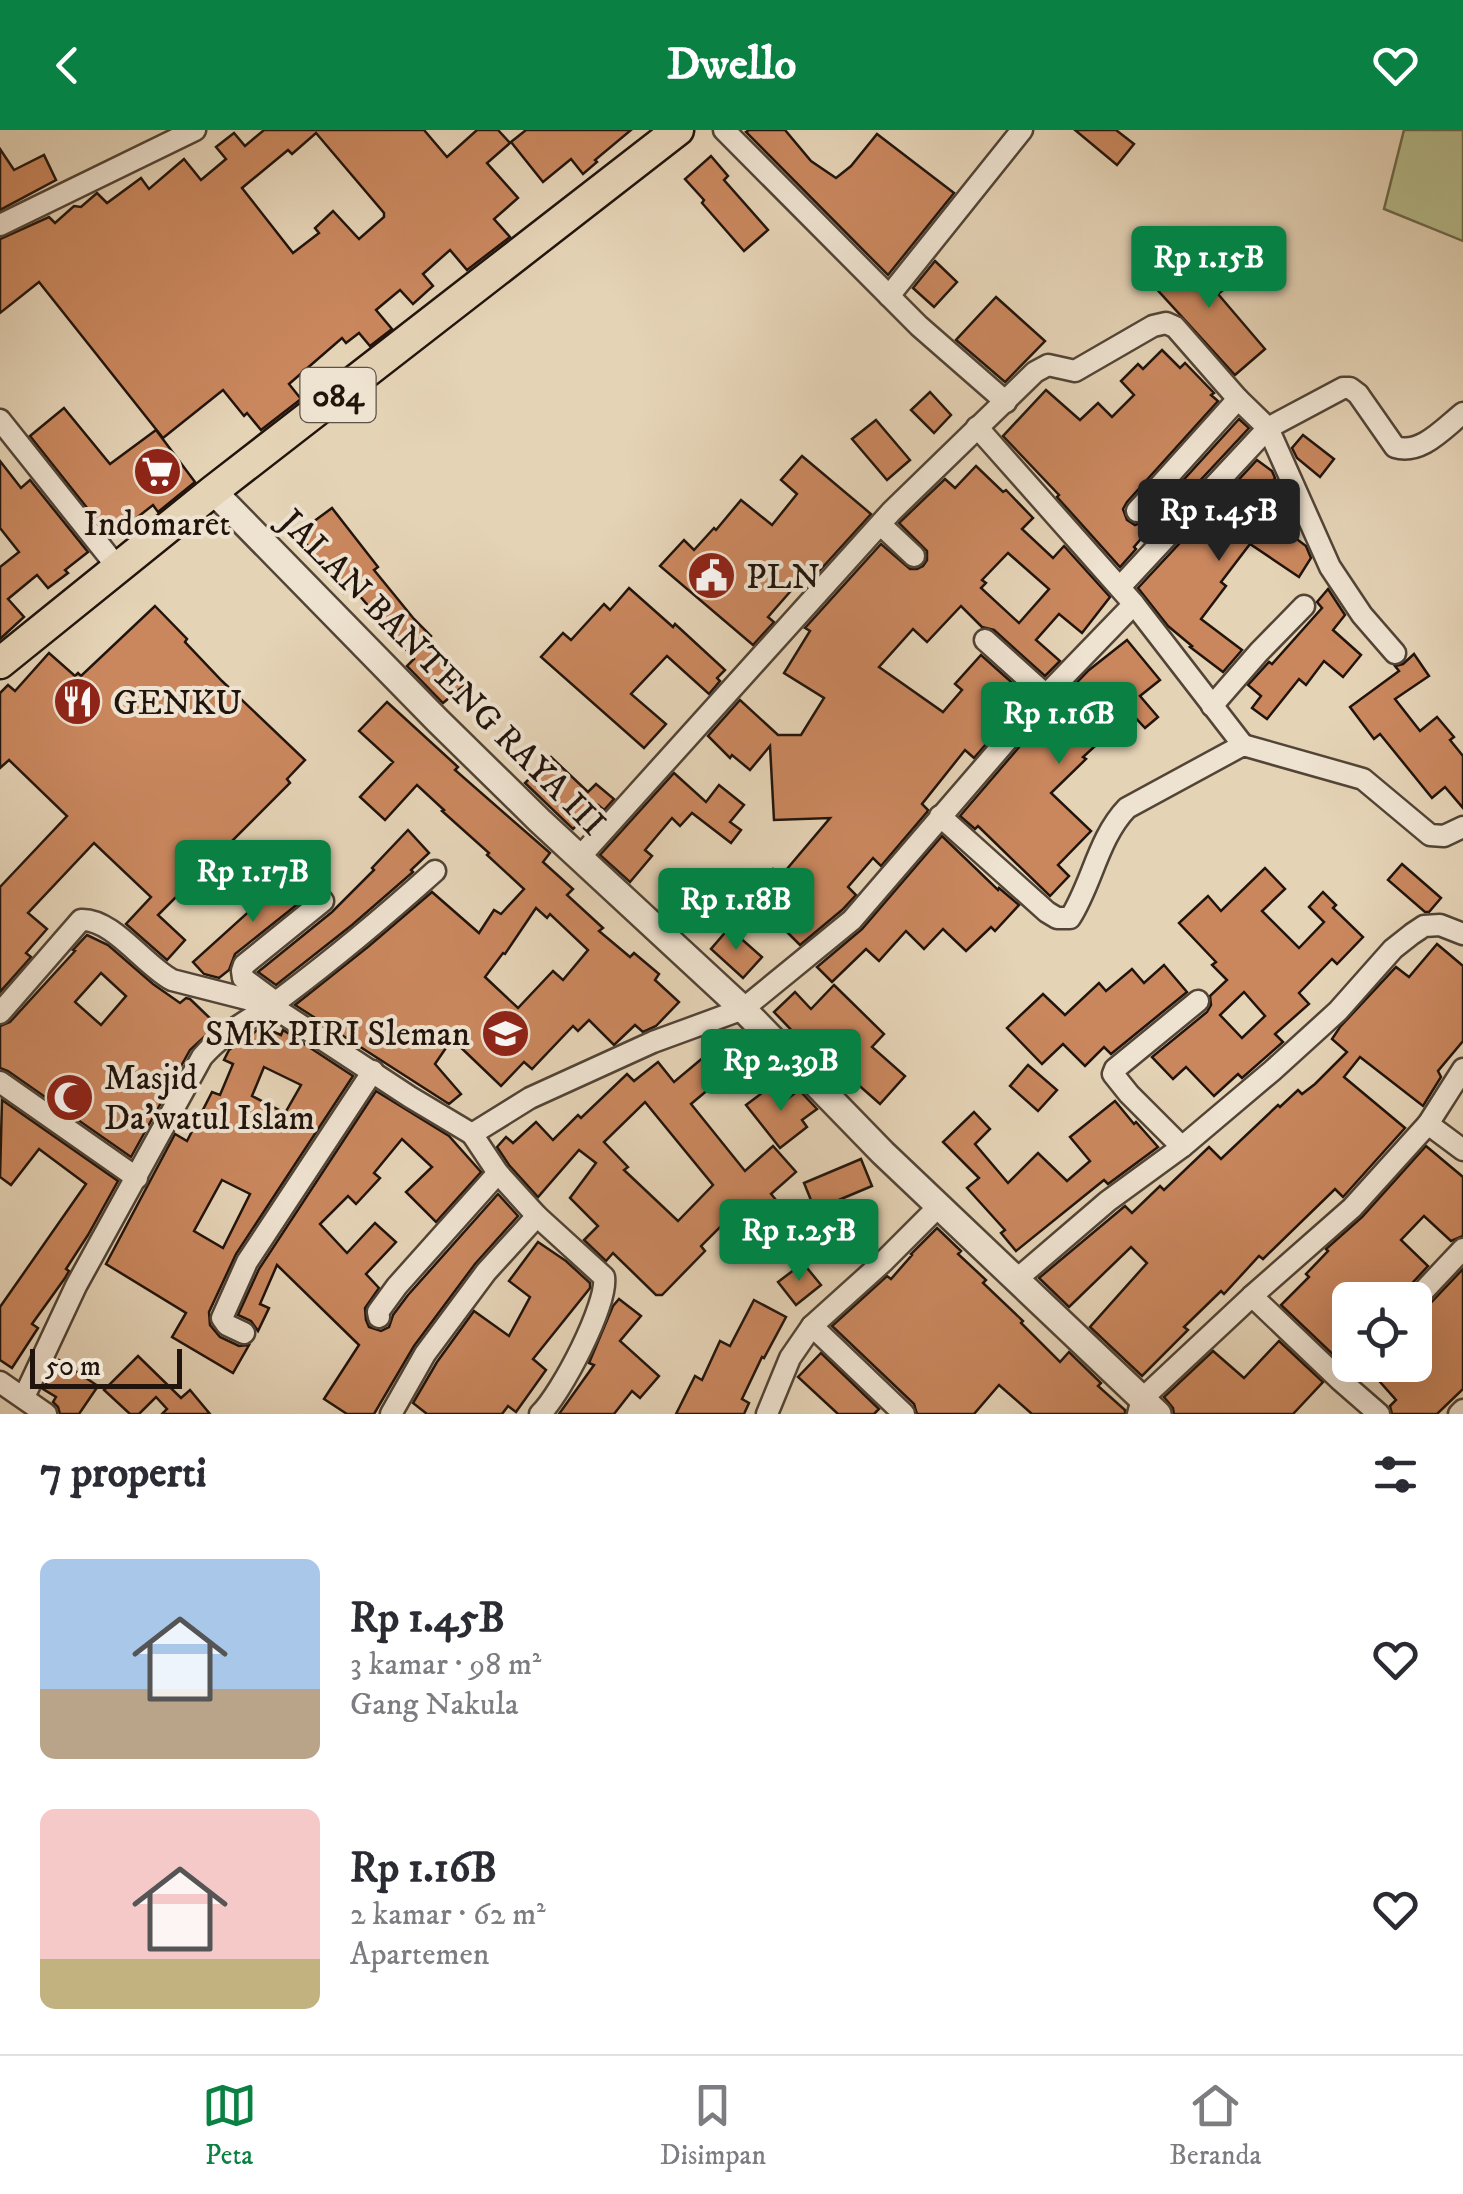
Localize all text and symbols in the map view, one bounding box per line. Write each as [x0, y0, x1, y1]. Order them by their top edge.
text: Dwello [667, 37, 796, 93]
icon: back [40, 38, 95, 93]
icon: heart [1368, 38, 1423, 93]
pin: Rp 1.15B [1106, 226, 1312, 311]
text: Rp 1.15B [1153, 238, 1265, 278]
road number: 084 [300, 368, 376, 422]
supermarket icon: Indomaret [131, 445, 183, 497]
pin: Rp 1.45B [1116, 479, 1322, 564]
text: Rp 1.45B [1160, 491, 1278, 531]
street label: JALAN BANTENG RAYA III [267, 499, 614, 846]
place label: Indomaret [84, 503, 231, 547]
public building icon: PLN [685, 550, 737, 602]
place label: PLN [746, 556, 820, 600]
restaurant icon: GENKU [52, 676, 104, 728]
place label: GENKU [113, 682, 242, 726]
pin: Rp 1.16B [956, 682, 1162, 767]
text: Rp 1.16B [1003, 694, 1115, 734]
pin: Rp 1.17B [150, 840, 356, 925]
text: Rp 1.17B [197, 852, 309, 892]
pin: Rp 1.18B [633, 868, 839, 953]
text: Rp 1.18B [680, 880, 792, 920]
school or university icon: SMK PIRI Sleman [479, 1007, 531, 1059]
place label: SMK PIRI Sleman [205, 1013, 470, 1057]
pin: Rp 2.39B [678, 1029, 884, 1114]
text: Rp 2.39B [723, 1041, 839, 1081]
place label: Masjid Da'watul Islam [104, 1057, 315, 1141]
mosque icon: Masjid Da'watul Islam [43, 1071, 95, 1123]
pin: Rp 1.25B [696, 1199, 902, 1284]
text: Rp 1.25B [741, 1211, 857, 1251]
map controls [1332, 1282, 1432, 1382]
button: locate [1332, 1282, 1432, 1382]
scale bar [30, 1344, 182, 1388]
text: 50 m [45, 1349, 101, 1384]
icon: filters [1368, 1447, 1423, 1502]
text: 7 properti [40, 1448, 206, 1500]
text: Rp 1.45B [350, 1593, 505, 1645]
icon: home [120, 1599, 240, 1719]
icon: heart [1368, 1632, 1423, 1687]
text: 3 kamar · 98 m² [350, 1645, 542, 1685]
text: Gang Nakula [350, 1685, 519, 1725]
text: Rp 1.16B [350, 1843, 497, 1895]
icon: home [120, 1849, 240, 1969]
icon: heart [1368, 1882, 1423, 1937]
text: 2 kamar · 62 m² [350, 1895, 546, 1935]
text: Apartemen [350, 1935, 489, 1975]
tab: Peta [202, 2078, 257, 2173]
tab: Disimpan [660, 2078, 766, 2173]
tab: Beranda [1169, 2078, 1261, 2173]

